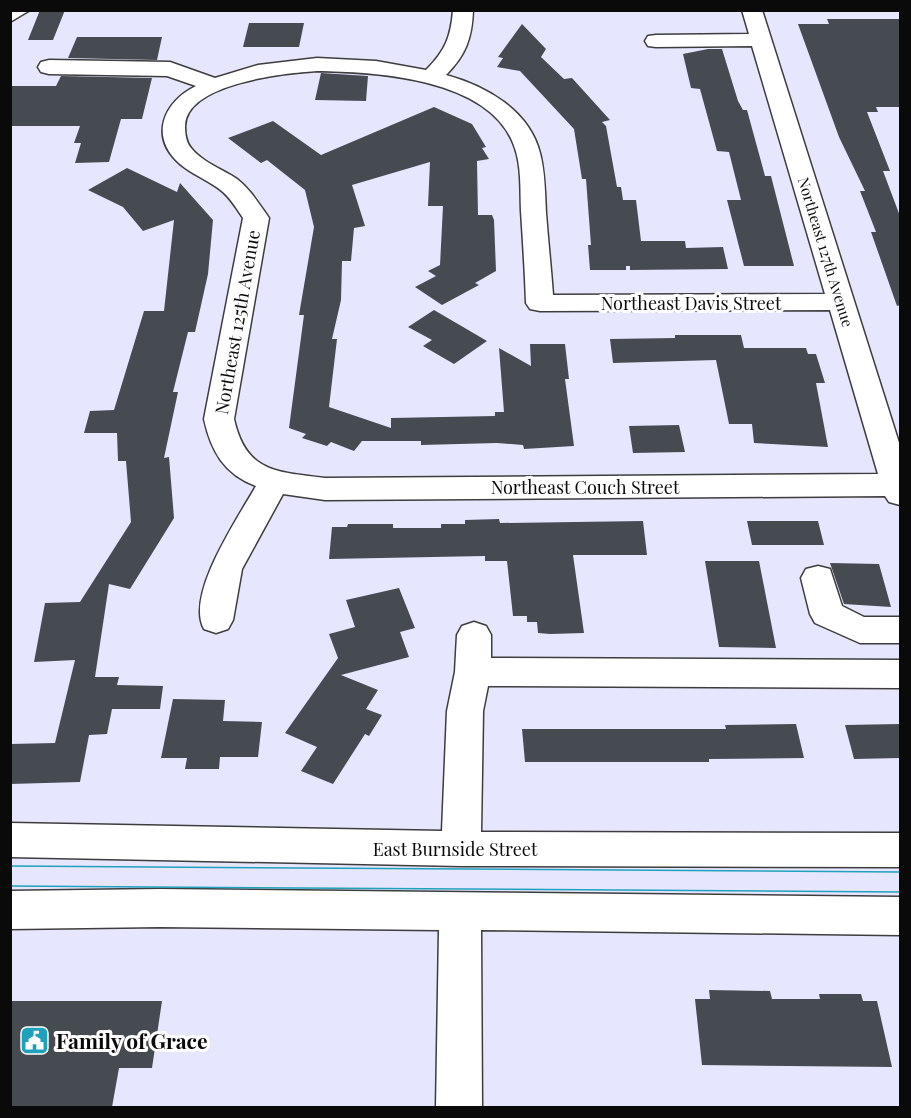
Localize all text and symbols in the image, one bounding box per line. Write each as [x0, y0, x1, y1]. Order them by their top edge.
street label: Northeast 127th Avenue [794, 175, 858, 329]
street label: Northeast 125th Avenue [209, 228, 265, 416]
street label: Northeast Davis Street [601, 291, 782, 315]
street label: Northeast Couch Street [491, 475, 680, 499]
street label: East Burnside Street [373, 837, 538, 861]
public building icon: Family of Grace [19, 1024, 51, 1056]
place label: Family of Grace [56, 1026, 208, 1054]

